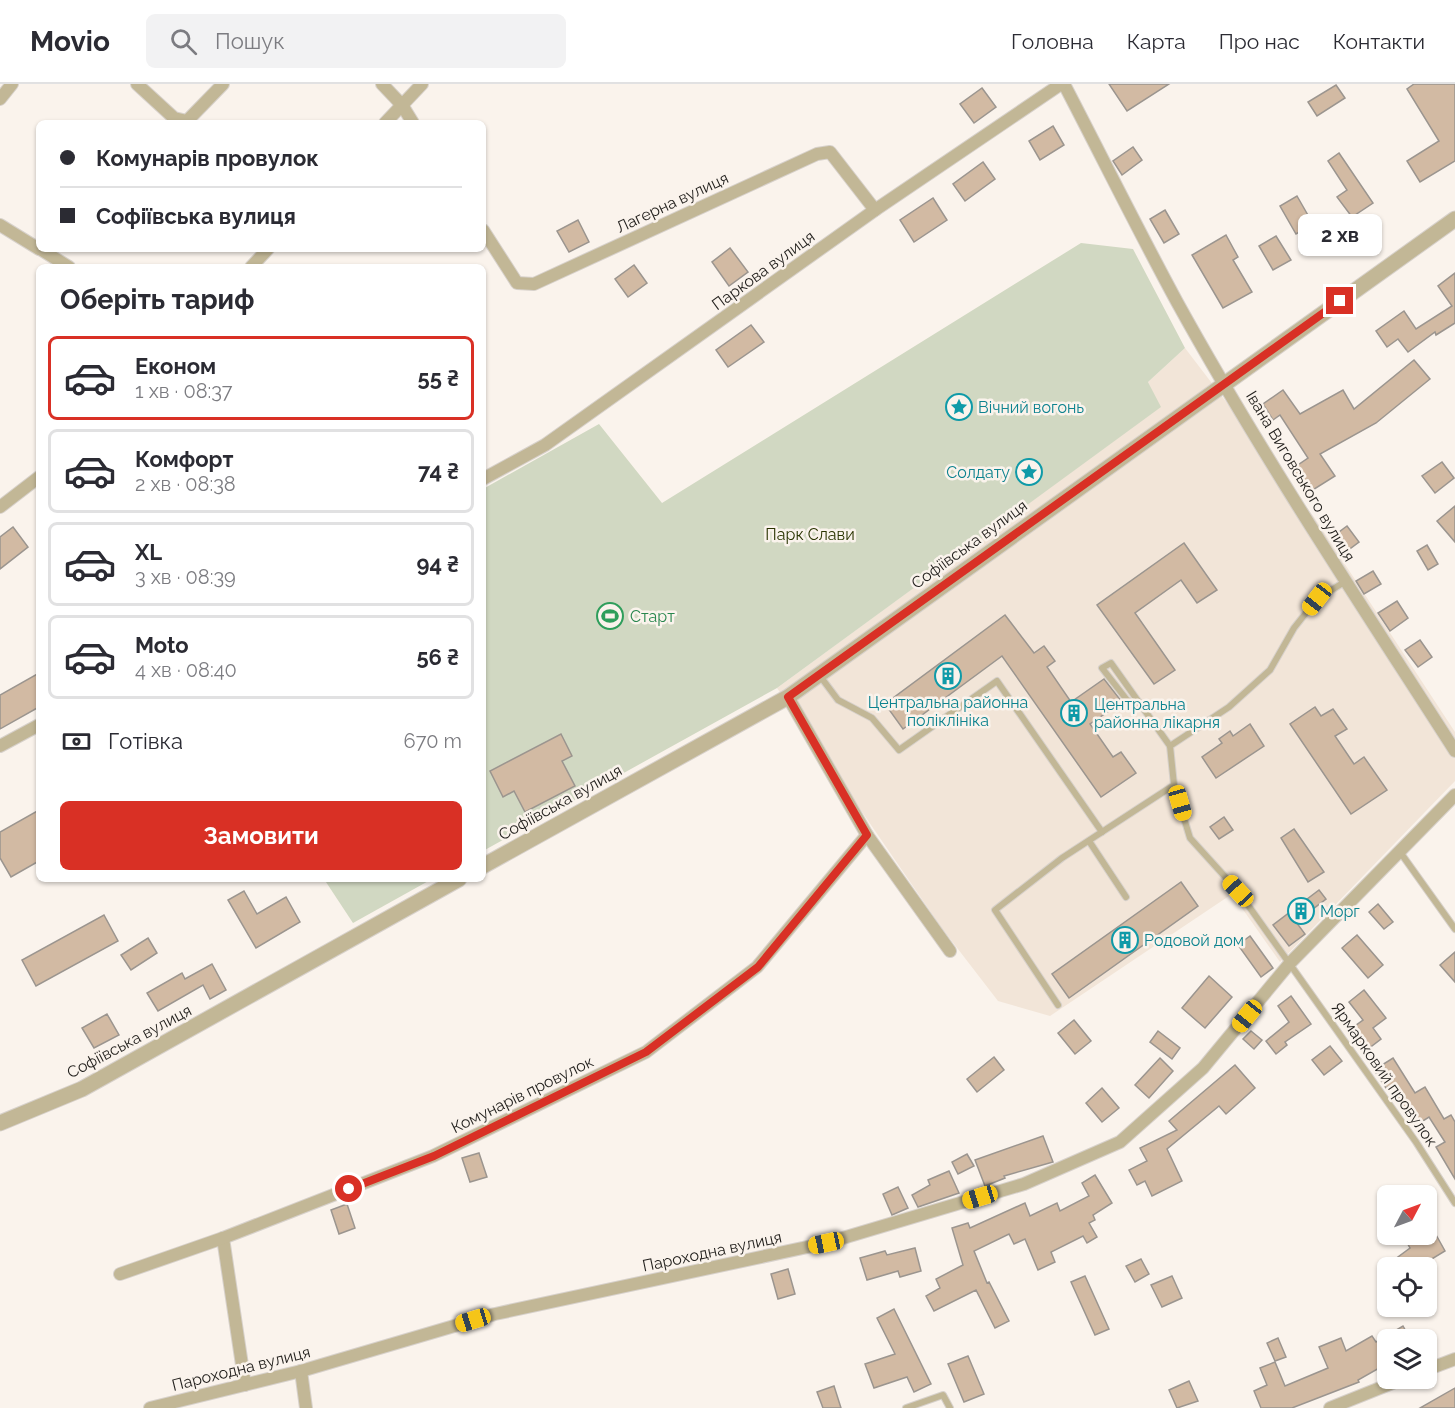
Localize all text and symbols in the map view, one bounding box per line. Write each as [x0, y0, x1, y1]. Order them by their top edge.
search box [146, 14, 566, 68]
text: Movio [30, 25, 110, 58]
icon: search [167, 25, 200, 58]
text: Пошук [215, 28, 285, 54]
text: Головна [1011, 29, 1094, 54]
text: Карта [1127, 29, 1186, 54]
text: Про нас [1219, 29, 1300, 54]
text: Контакти [1333, 29, 1425, 54]
text: Комунарів провулок [96, 145, 319, 171]
street label: Лагерна вулиця [613, 168, 731, 237]
text: Софіївська вулиця [96, 203, 296, 229]
callout: 2 хв [1298, 214, 1382, 256]
text: 2 хв [1321, 223, 1359, 247]
street label: Паркова вулиця [708, 227, 818, 314]
text: Оберіть тариф [60, 284, 254, 315]
route end [1326, 287, 1353, 314]
icon: car [63, 351, 117, 405]
text: Економ [135, 353, 216, 379]
text: 55 ₴ [418, 365, 459, 391]
text: 1 хв · 08:37 [135, 379, 233, 403]
street label: Івана Виговського вулиця [1242, 388, 1359, 565]
place icon: Вічний вогонь [944, 392, 974, 422]
place label: Вічний вогонь [978, 398, 1084, 417]
icon: car [63, 444, 117, 498]
text: Комфорт [135, 446, 233, 472]
place icon: Солдату [1014, 457, 1044, 487]
text: 74 ₴ [418, 458, 459, 484]
place label: Солдату [946, 463, 1010, 482]
text: 2 хв · 08:38 [135, 472, 236, 496]
street label: Софіївська вулиця [908, 496, 1031, 593]
park label: Парк Слави [765, 525, 855, 544]
icon: car [63, 537, 117, 591]
text: XL [135, 539, 162, 565]
text: 94 ₴ [416, 551, 459, 577]
text: 3 хв · 08:39 [135, 565, 236, 589]
car [1299, 579, 1335, 619]
sports icon: Старт [595, 601, 625, 631]
place label: Старт [630, 607, 675, 626]
icon: car [63, 630, 117, 684]
text: Moto [135, 632, 189, 658]
text: 56 ₴ [416, 644, 459, 670]
text: 4 хв · 08:40 [135, 658, 237, 682]
building icon: Центральна районна поліклініка [933, 661, 963, 691]
place label: Центральна районна поліклініка [868, 693, 1028, 730]
place label: Центральна районна лікарня [1094, 695, 1220, 732]
building icon: Центральна районна лікарня [1059, 698, 1089, 728]
icon: cash [60, 725, 93, 758]
text: Готівка [108, 728, 183, 754]
text: 670 m [404, 729, 462, 753]
street label: Софіївська вулиця [495, 761, 625, 844]
car [1166, 783, 1194, 823]
button: Замовити [60, 801, 462, 870]
car [1219, 872, 1257, 910]
building icon: Морг [1286, 896, 1316, 926]
place label: Морг [1320, 902, 1360, 921]
building icon: Родовой дом [1110, 925, 1140, 955]
place label: Родовой дом [1144, 931, 1244, 950]
car [1229, 996, 1265, 1036]
street label: Ярмарковий провулок [1328, 999, 1442, 1150]
street label: Софіївська вулиця [64, 1001, 195, 1082]
street label: Комунарів провулок [448, 1052, 596, 1137]
route start [335, 1175, 362, 1202]
car [960, 1183, 1000, 1211]
north arrow [1377, 1185, 1437, 1245]
map controls [1377, 1185, 1437, 1389]
street label: Пароходна вулиця [641, 1227, 783, 1276]
car [807, 1230, 845, 1256]
button: locate [1377, 1257, 1437, 1317]
car [453, 1306, 493, 1334]
button: layers [1377, 1329, 1437, 1389]
street label: Пароходна вулиця [170, 1342, 312, 1395]

